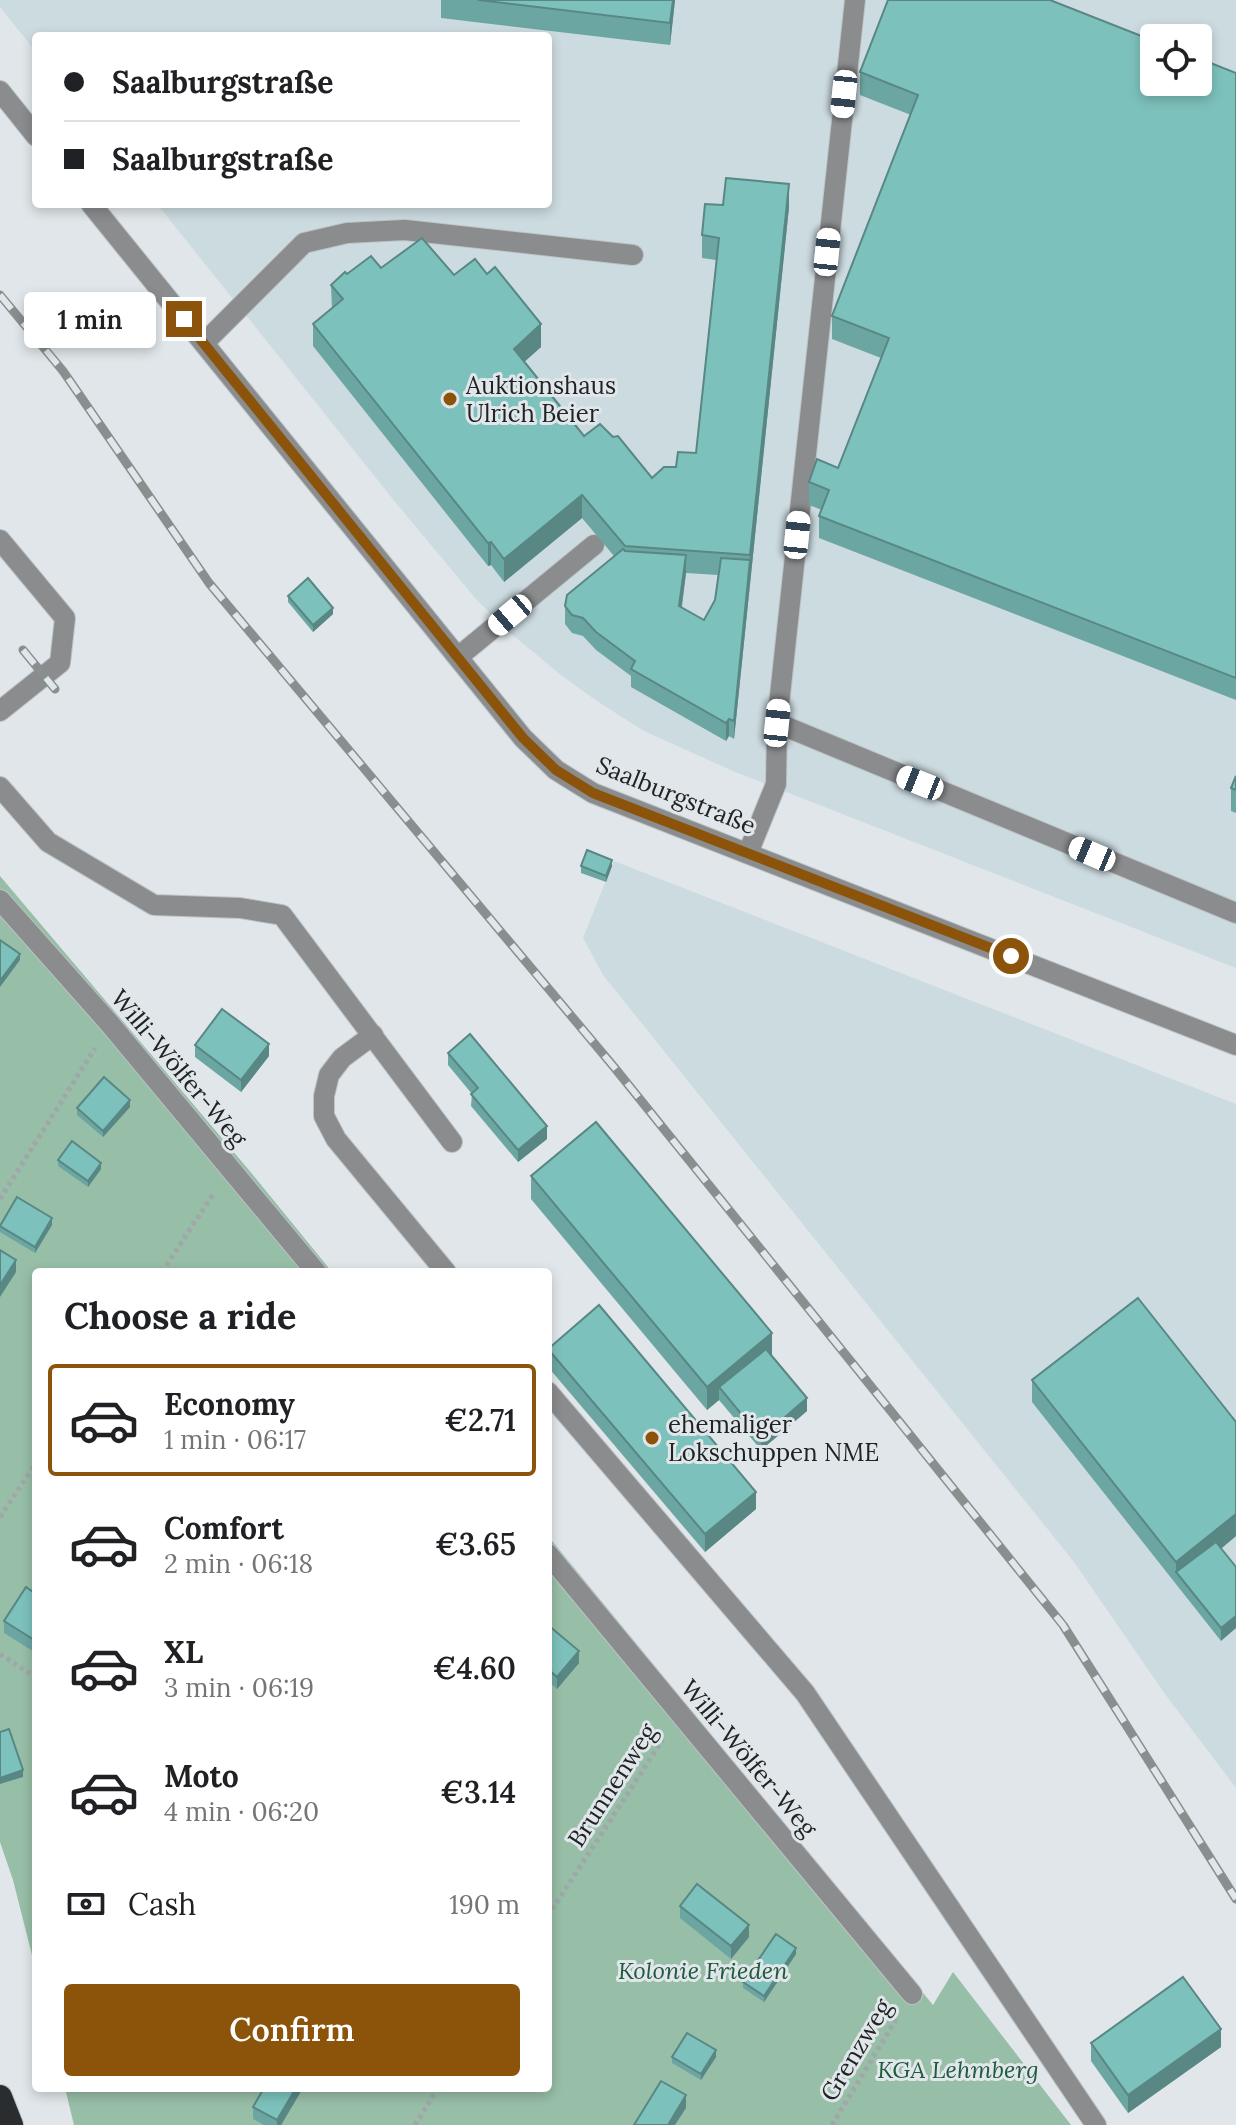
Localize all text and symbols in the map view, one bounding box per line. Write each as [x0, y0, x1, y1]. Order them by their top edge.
map controls [1140, 24, 1212, 96]
button: locate [1140, 24, 1212, 96]
text: Saalburgstraße [112, 63, 333, 101]
car [830, 69, 858, 119]
text: Saalburgstraße [112, 140, 333, 178]
car [813, 227, 841, 277]
callout: 1 min [24, 291, 156, 347]
route end [166, 301, 202, 337]
text: 1 min [57, 303, 123, 336]
place label: Auktionshaus Ulrich Beier [465, 370, 616, 429]
marker: Auktionshaus Ulrich Beier [441, 390, 459, 408]
car [783, 510, 811, 560]
car [484, 590, 536, 640]
car [763, 698, 791, 748]
street label: Saalburgstraße [592, 749, 760, 841]
car [893, 763, 947, 803]
car [1065, 834, 1119, 874]
route start [993, 938, 1029, 974]
street label: Willi-Wölfer-Weg [104, 983, 254, 1154]
text: Choose a ride [64, 1293, 296, 1339]
icon: car [68, 1384, 140, 1456]
text: Economy [164, 1385, 295, 1423]
text: €2.71 [444, 1401, 516, 1439]
place label: ehemaliger Lokschuppen NME [668, 1409, 879, 1468]
text: 1 min · 06:17 [164, 1423, 306, 1456]
marker: ehemaliger Lokschuppen NME [643, 1429, 661, 1447]
icon: car [68, 1508, 140, 1580]
text: Comfort [164, 1509, 284, 1547]
text: €3.65 [435, 1525, 516, 1563]
text: 2 min · 06:18 [164, 1547, 313, 1580]
icon: car [68, 1632, 140, 1704]
text: XL [164, 1633, 203, 1671]
text: €4.60 [433, 1649, 516, 1687]
text: 3 min · 06:19 [164, 1671, 314, 1704]
street label: Willi-Wölfer-Weg [674, 1673, 824, 1844]
street label: Brunnenweg [561, 1717, 664, 1853]
icon: car [68, 1756, 140, 1828]
text: Moto [164, 1757, 239, 1795]
text: €3.14 [440, 1773, 516, 1811]
text: 4 min · 06:20 [164, 1795, 319, 1828]
icon: cash [64, 1882, 108, 1926]
text: Cash [128, 1885, 196, 1923]
text: 190 m [449, 1888, 520, 1921]
park label: Kolonie Frieden [618, 1955, 788, 1986]
button: Confirm [64, 1984, 520, 2076]
street label: Grenzweg [813, 1993, 899, 2107]
park label: KGA Lehmberg [877, 2054, 1039, 2085]

